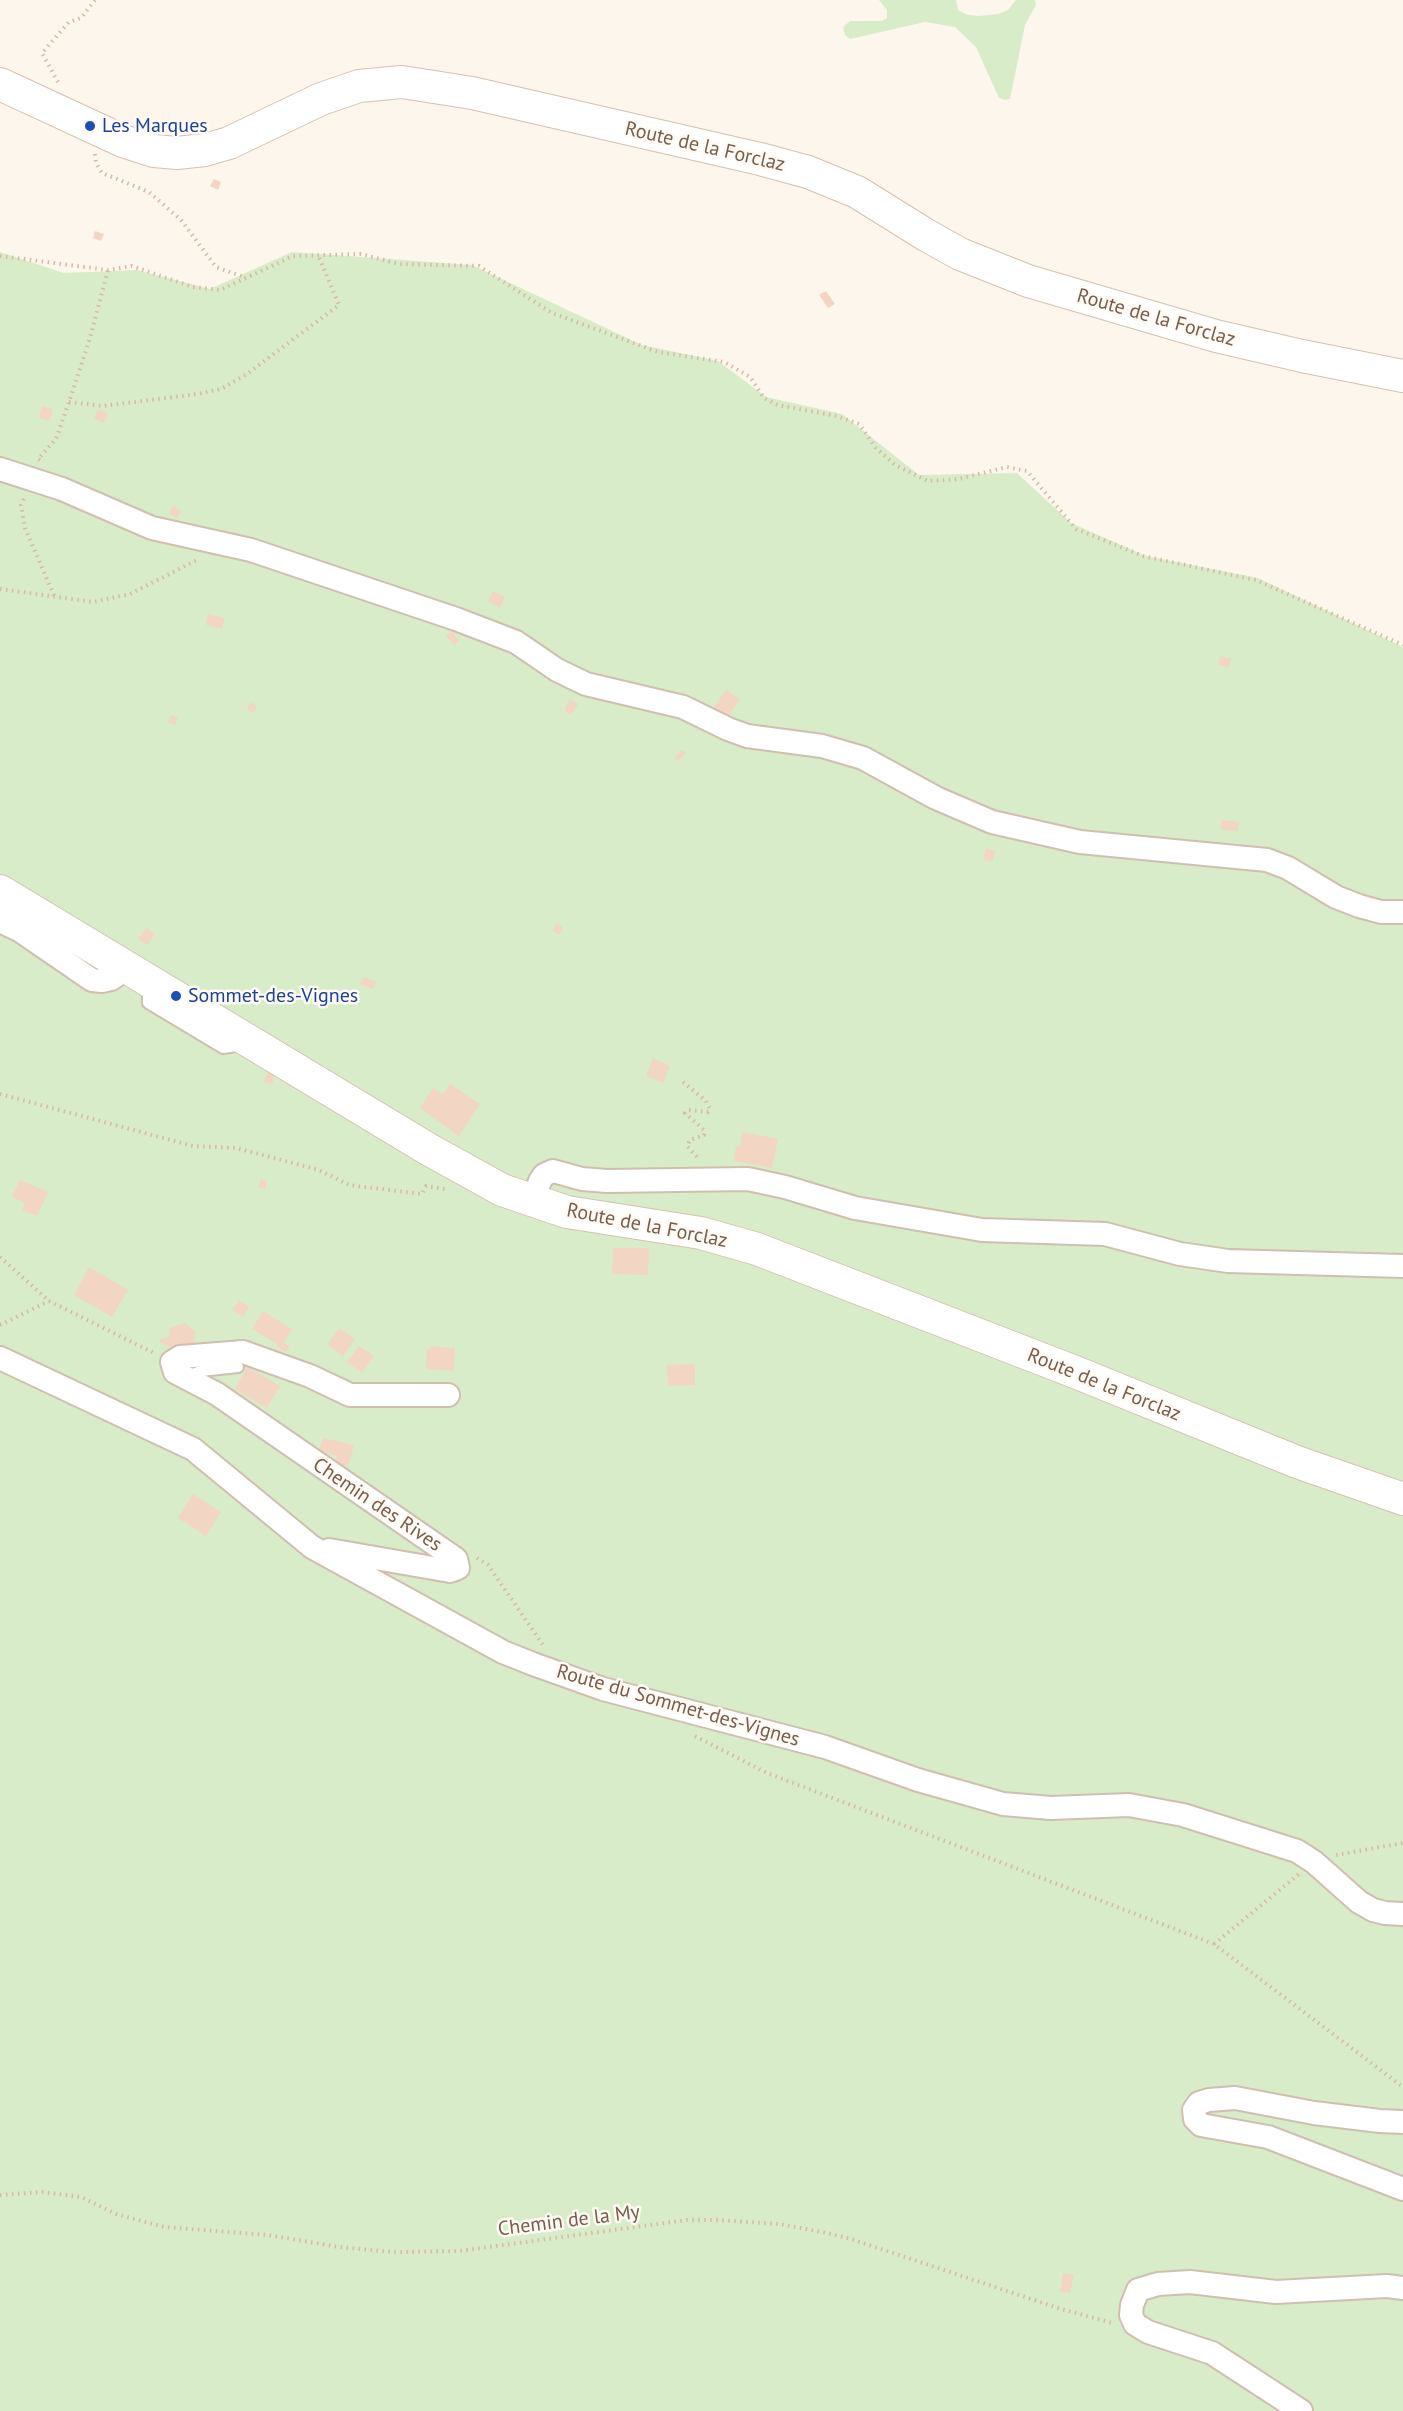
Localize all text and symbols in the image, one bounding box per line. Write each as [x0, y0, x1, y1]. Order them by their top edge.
place label: Les Marques [102, 114, 208, 138]
street label: Route de la Forclaz [623, 117, 787, 177]
marker: Les Marques [83, 119, 97, 133]
street label: Route de la Forclaz [1074, 284, 1238, 352]
place label: Sommet-des-Vignes [188, 984, 358, 1008]
marker: Sommet-des-Vignes [169, 989, 183, 1003]
street label: Route de la Forclaz [564, 1199, 730, 1253]
street label: Route de la Forclaz [1024, 1343, 1184, 1427]
street label: Chemin des Rives [308, 1453, 446, 1557]
street label: Route du Sommet-des-Vignes [554, 1660, 802, 1752]
street label: Chemin de la My [497, 2200, 641, 2242]

